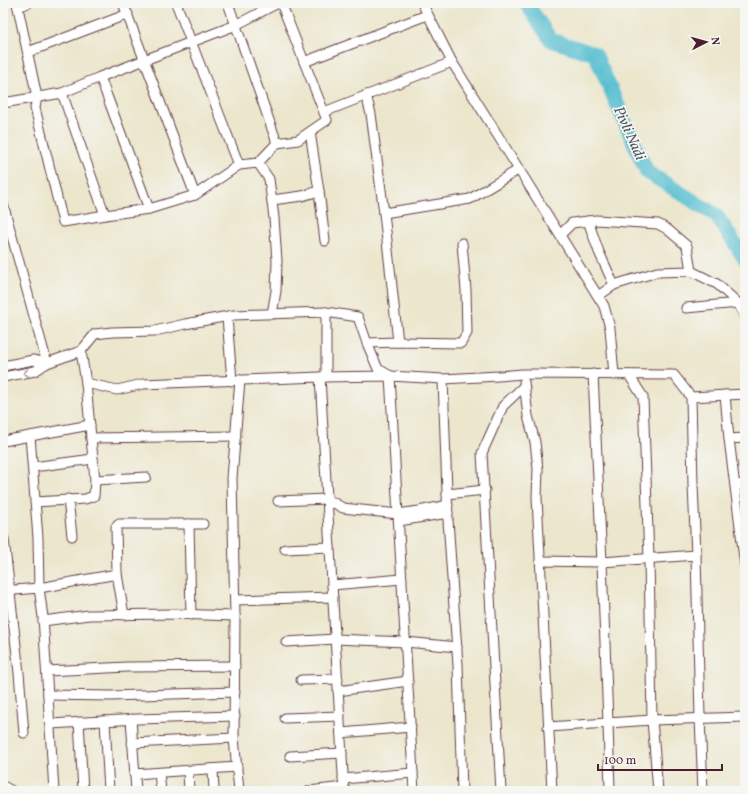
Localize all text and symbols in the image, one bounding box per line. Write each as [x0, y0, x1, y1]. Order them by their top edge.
north arrow [686, 22, 726, 62]
text: N [707, 36, 722, 46]
water label: Pivli Nadi [607, 103, 650, 164]
one-way arrow [23, 368, 29, 377]
scale bar [598, 746, 722, 772]
text: 100 m [604, 753, 637, 769]

